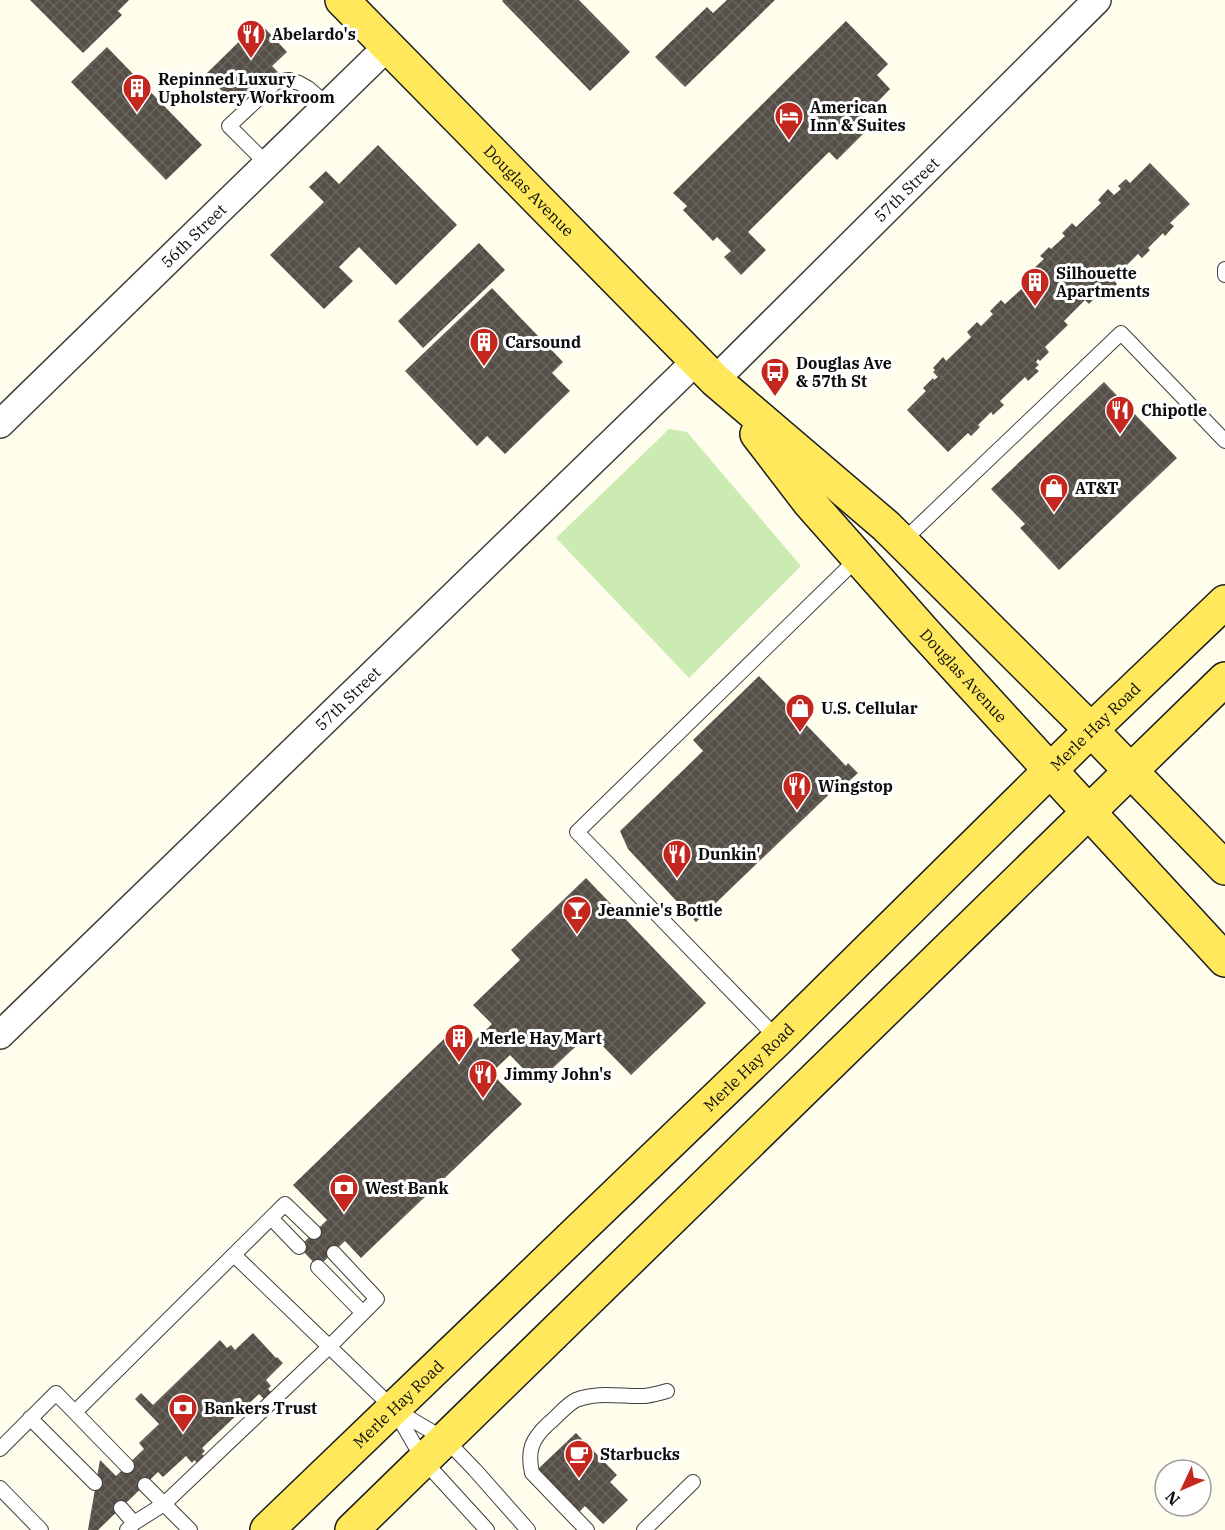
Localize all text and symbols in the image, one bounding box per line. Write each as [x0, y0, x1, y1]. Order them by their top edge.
restaurant icon: Abelardo's [235, 18, 267, 60]
place label: Abelardo's [272, 24, 356, 44]
place label: Repinned Luxury Upholstery Workroom [158, 69, 335, 107]
building icon: Repinned Luxury Upholstery Workroom [121, 72, 153, 114]
place label: American Inn & Suites [810, 97, 906, 135]
hotel icon: American Inn & Suites [773, 100, 805, 142]
street label: Douglas Avenue [480, 141, 578, 240]
street label: 57th Street [870, 153, 943, 226]
street label: 56th Street [156, 199, 231, 272]
place label: Silhouette Apartments [1056, 263, 1150, 301]
building icon: Silhouette Apartments [1019, 266, 1051, 308]
building icon: Carsound [468, 326, 500, 368]
place label: Carsound [505, 332, 581, 352]
place label: Douglas Ave & 57th St [796, 353, 892, 391]
bus stop icon: Douglas Ave & 57th St [759, 356, 791, 398]
restaurant icon: Chipotle [1104, 394, 1136, 436]
place label: Chipotle [1141, 400, 1207, 420]
shop icon: AT&T [1038, 472, 1070, 514]
place label: AT&T [1075, 478, 1118, 498]
street label: Douglas Avenue [916, 624, 1012, 727]
street label: 57th Street [311, 662, 385, 735]
street label: Merle Hay Road [1046, 678, 1145, 775]
shop icon: U.S. Cellular [784, 692, 816, 734]
place label: U.S. Cellular [821, 698, 918, 718]
restaurant icon: Wingstop [781, 770, 813, 812]
place label: Wingstop [818, 776, 893, 796]
restaurant icon: Dunkin' [661, 838, 693, 880]
place label: Dunkin' [698, 844, 761, 864]
bar icon: Jeannie's Bottle [561, 894, 593, 936]
place label: Jeannie's Bottle [598, 900, 723, 920]
street label: Merle Hay Road [699, 1019, 798, 1115]
building icon: Merle Hay Mart [443, 1022, 475, 1064]
place label: Merle Hay Mart [480, 1028, 602, 1048]
restaurant icon: Jimmy John's [467, 1058, 499, 1100]
place label: Jimmy John's [504, 1064, 611, 1084]
bank icon: West Bank [328, 1172, 360, 1214]
place label: West Bank [365, 1178, 448, 1198]
street label: Merle Hay Road [349, 1356, 448, 1452]
bank icon: Bankers Trust [167, 1392, 199, 1434]
place label: Bankers Trust [204, 1398, 317, 1418]
cafe icon: Starbucks [563, 1438, 595, 1480]
place label: Starbucks [600, 1444, 680, 1464]
north arrow [1153, 1458, 1213, 1518]
text: N [1161, 1487, 1184, 1510]

